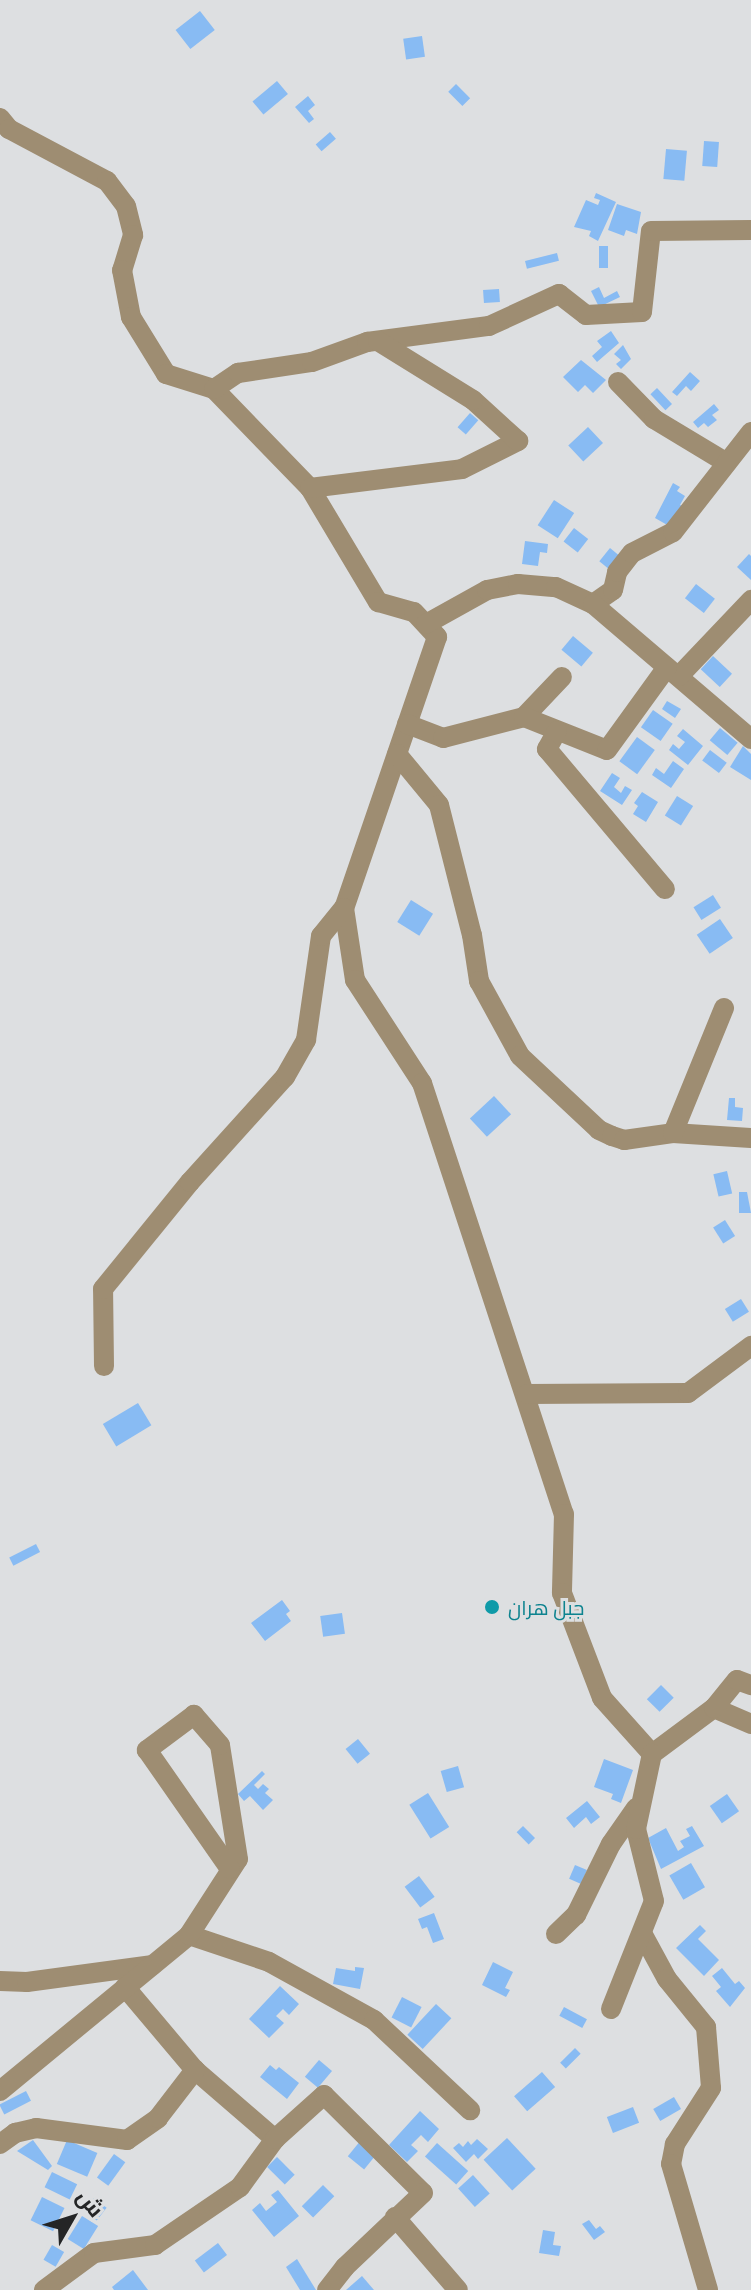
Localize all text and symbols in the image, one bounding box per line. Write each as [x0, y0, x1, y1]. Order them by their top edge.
place label: جبل هران [508, 1595, 584, 1619]
marker: جبل هران [483, 1598, 501, 1616]
north arrow [32, 2178, 112, 2258]
text: ش [71, 2182, 111, 2223]

